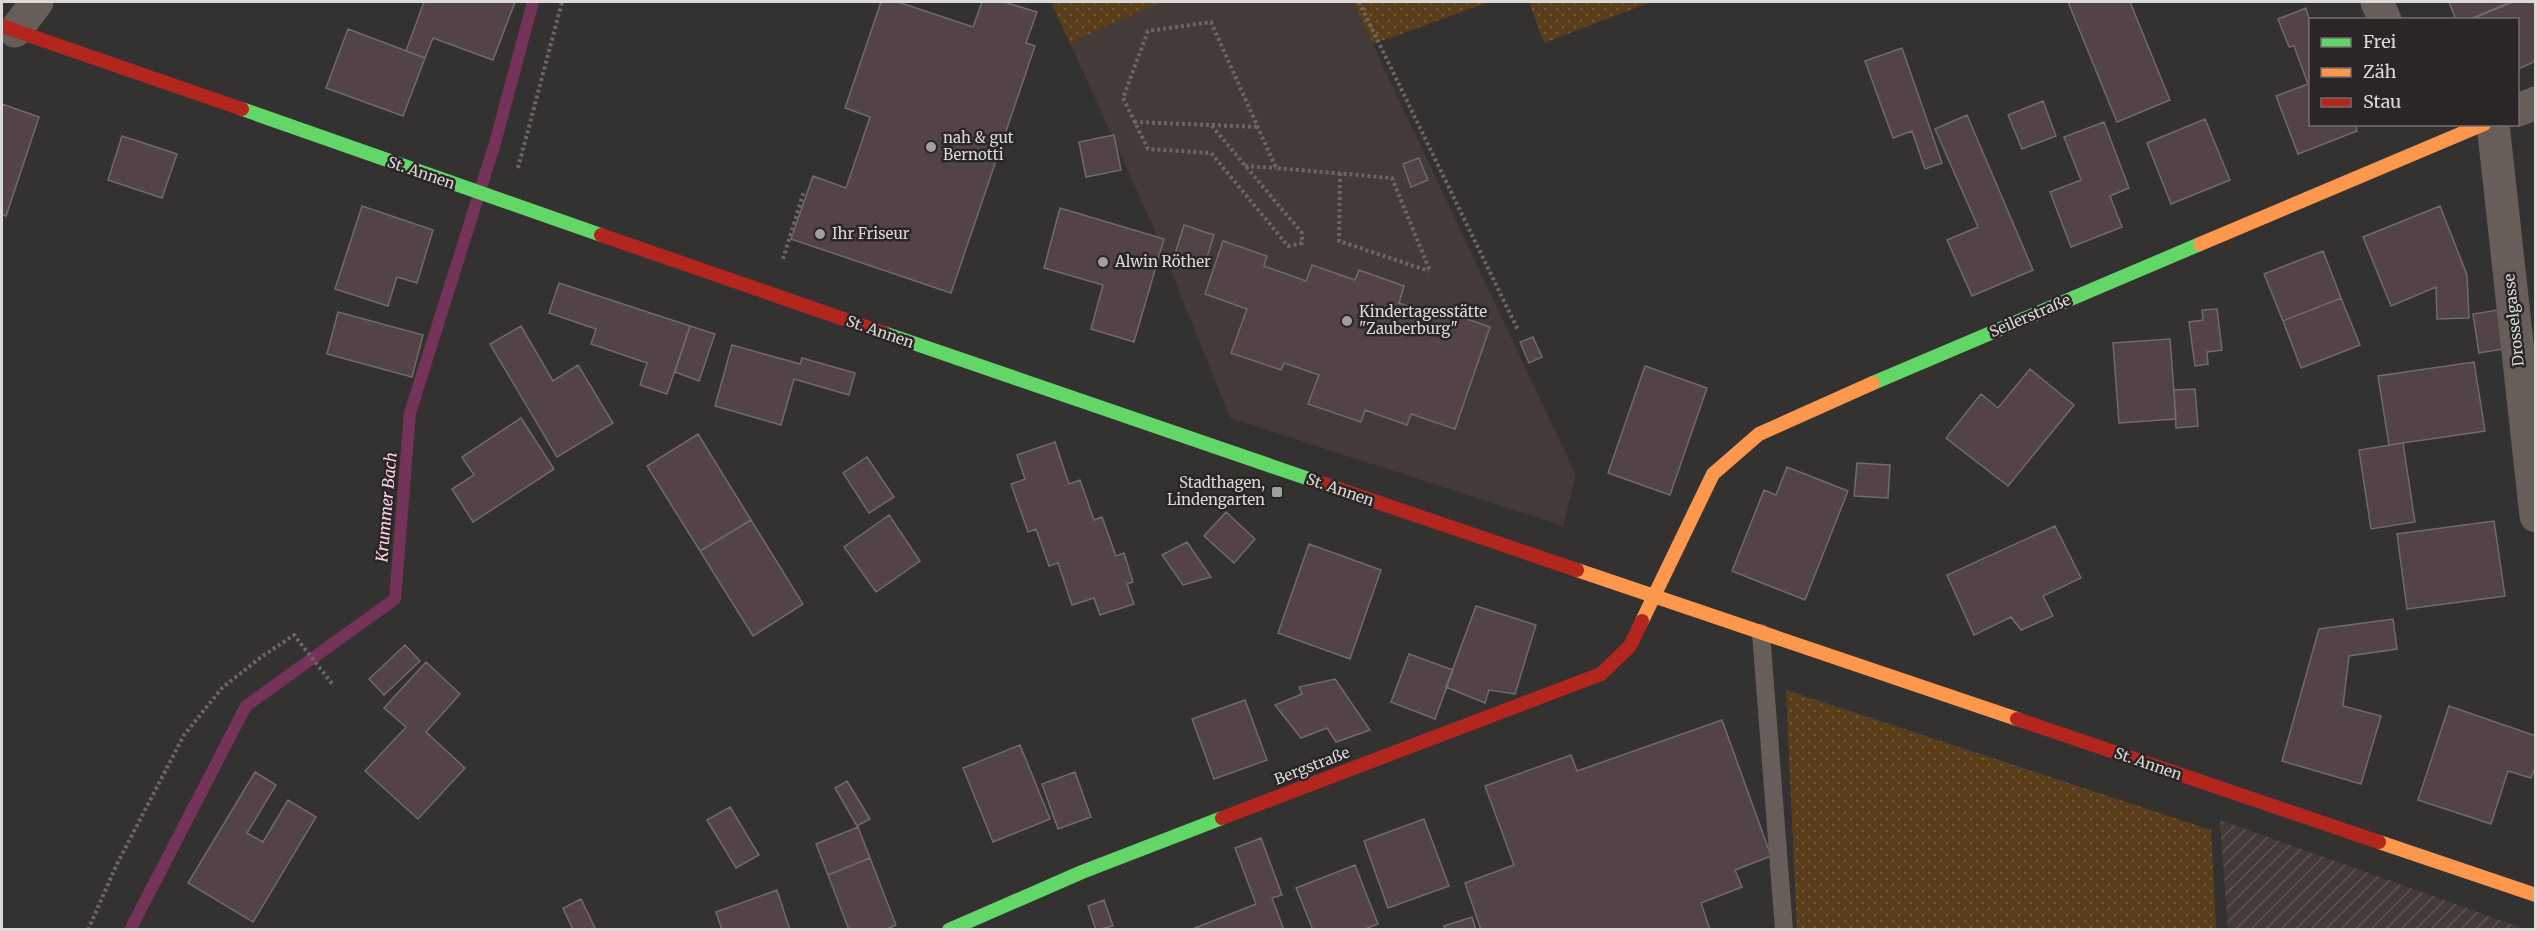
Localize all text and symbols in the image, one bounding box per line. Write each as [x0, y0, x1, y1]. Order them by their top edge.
legend [2309, 18, 2519, 126]
text: Frei [2363, 30, 2397, 53]
text: Zäh [2363, 60, 2397, 83]
text: Stau [2363, 90, 2401, 113]
place label: nah & gut Bernotti [943, 128, 1014, 164]
marker: nah & gut Bernotti [924, 140, 938, 154]
street label: St. Annen [385, 152, 458, 193]
place label: Ihr Friseur [832, 224, 910, 243]
marker: Ihr Friseur [813, 227, 827, 241]
place label: Alwin Röther [1114, 252, 1211, 271]
marker: Alwin Röther [1096, 255, 1110, 269]
street label: Drosselgasse [2499, 273, 2528, 367]
street label: Seilerstraße [1986, 290, 2073, 341]
place label: Kindertagesstätte "Zauberburg" [1359, 302, 1487, 338]
street label: St. Annen [844, 311, 917, 352]
marker: Kindertagesstätte "Zauberburg" [1340, 314, 1354, 328]
water label: Krummer Bach [371, 451, 401, 564]
street label: St. Annen [1304, 469, 1377, 510]
place label: Stadthagen, Lindengarten [1167, 473, 1265, 509]
marker: Stadthagen, Lindengarten [1270, 485, 1284, 499]
street label: Bergstraße [1271, 742, 1352, 789]
street label: St. Annen [2112, 743, 2185, 784]

